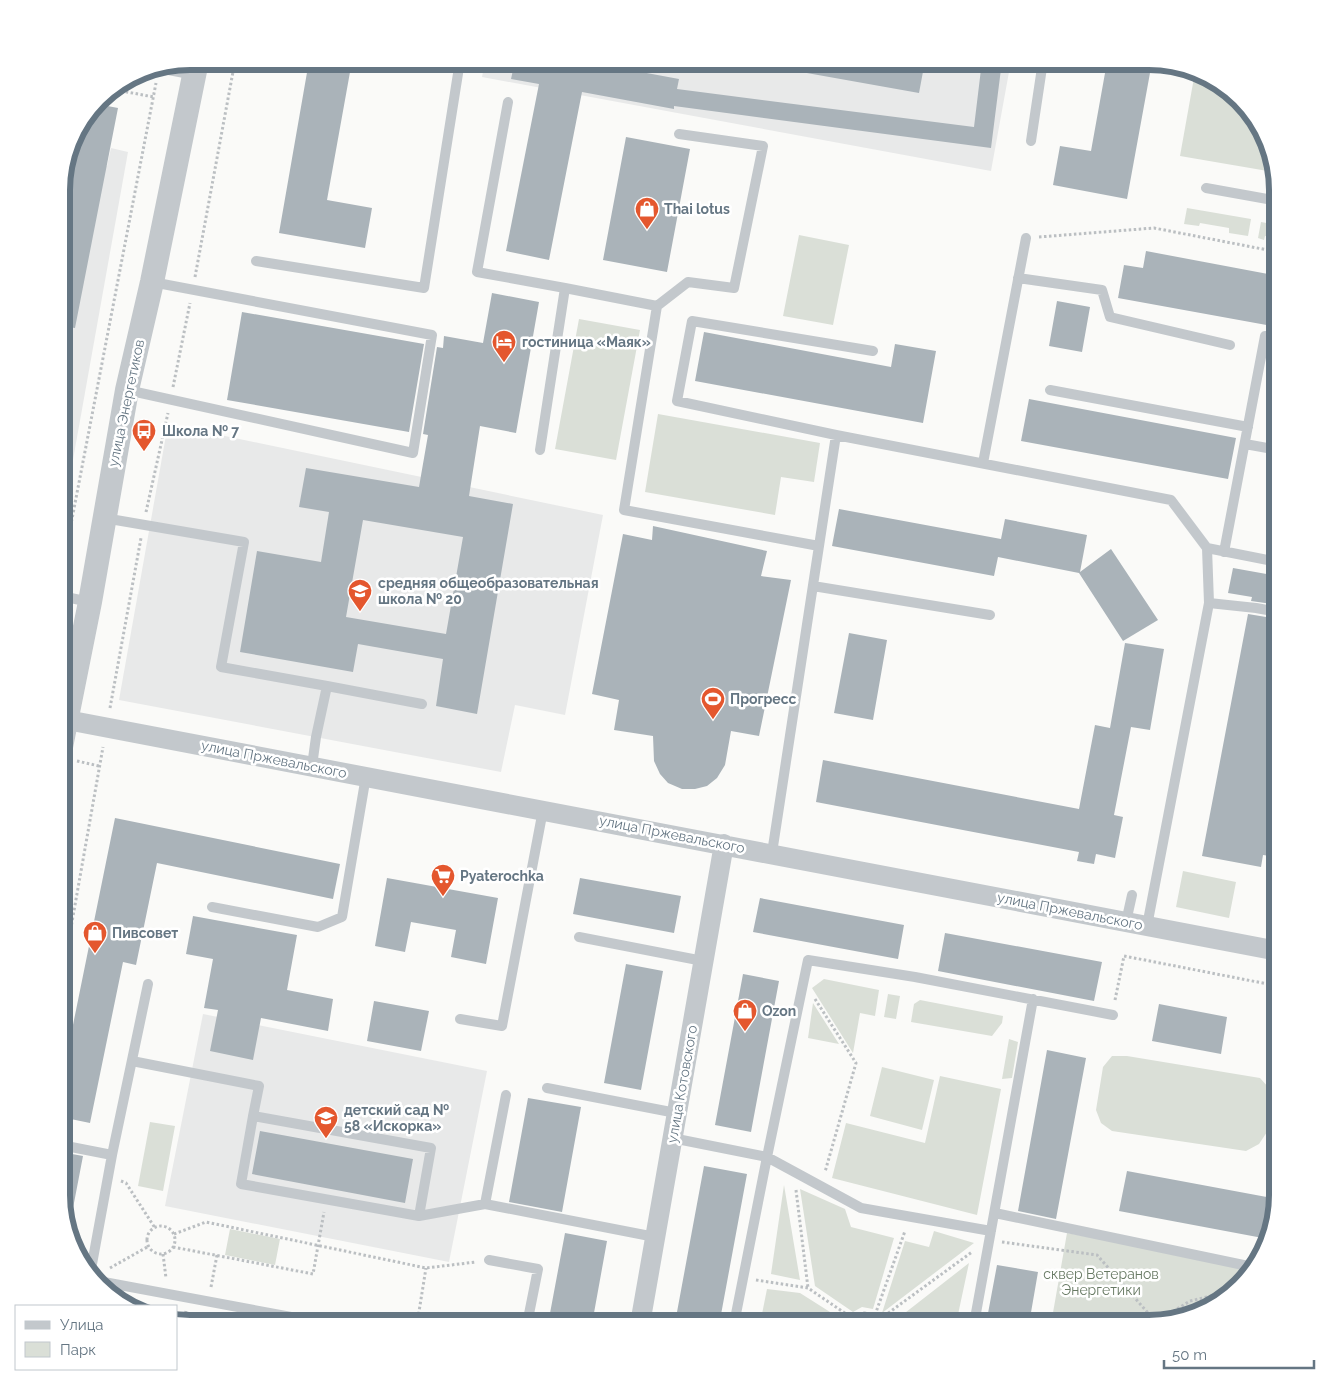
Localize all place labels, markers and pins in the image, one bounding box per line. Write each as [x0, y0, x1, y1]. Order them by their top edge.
shop icon: Thai lotus [634, 196, 660, 230]
place label: Thai lotus [664, 201, 730, 217]
hotel icon: гостиница «Маяк» [491, 329, 517, 363]
place label: гостиница «Маяк» [522, 334, 651, 350]
bus stop icon: Школа № 7 [131, 418, 157, 452]
place label: Школа № 7 [162, 423, 239, 439]
place label: средняя общеобразовательная школа № 20 [378, 575, 599, 607]
school or university icon: средняя общеобразовательная школа № 20 [347, 578, 373, 612]
sports icon: Прогресс [700, 686, 726, 720]
place label: Прогресс [730, 691, 797, 707]
supermarket icon: Pyaterochka [430, 863, 456, 897]
place label: Pyaterochka [460, 868, 544, 884]
shop icon: Пивсовет [82, 920, 108, 954]
place label: Пивсовет [112, 925, 178, 941]
shop icon: Ozon [732, 998, 758, 1032]
place label: Ozon [762, 1003, 796, 1019]
place label: детский сад № 58 «Искорка» [344, 1102, 449, 1134]
school or university icon: детский сад № 58 «Искорка» [313, 1105, 339, 1139]

